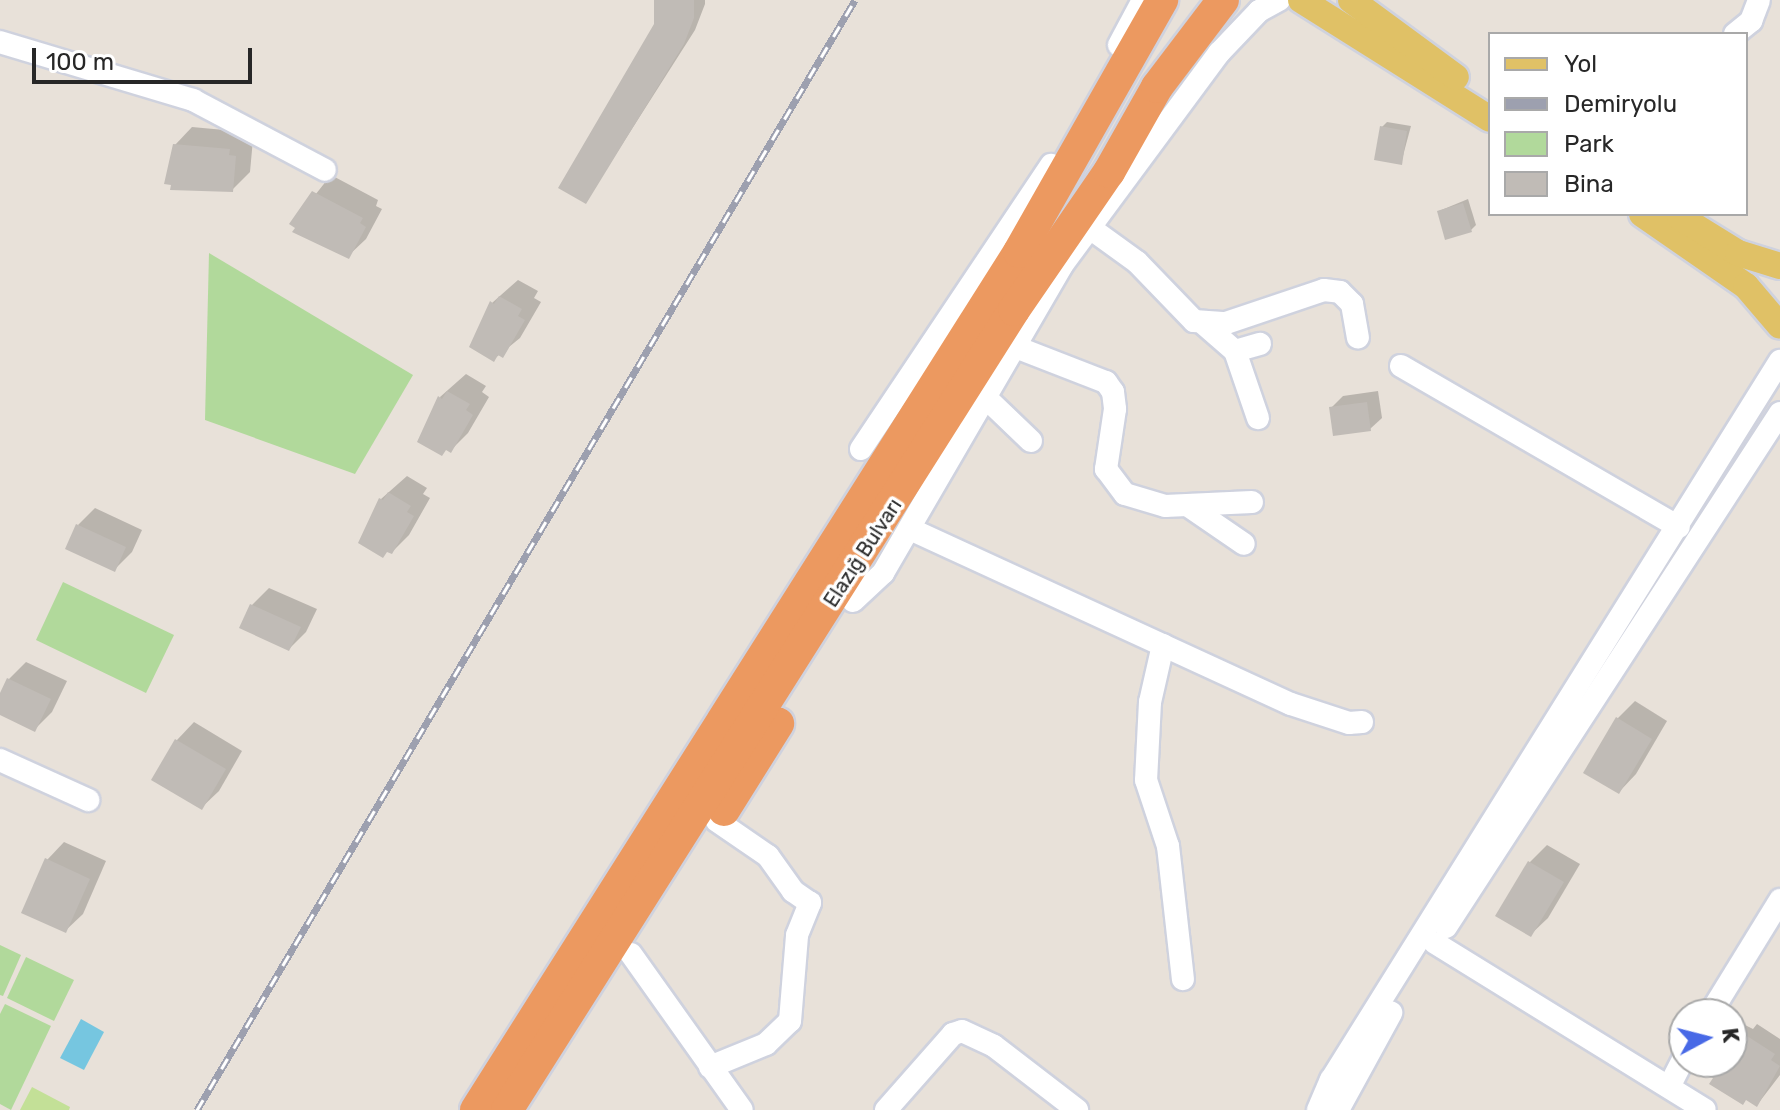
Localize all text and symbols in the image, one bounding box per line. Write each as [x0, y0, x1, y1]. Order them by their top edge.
scale bar [36, 32, 256, 82]
legend [1488, 32, 1748, 216]
text: 100 m [46, 48, 114, 76]
text: Yol [1564, 50, 1597, 78]
text: Demiryolu [1564, 90, 1677, 118]
text: Park [1564, 130, 1614, 158]
text: Bina [1564, 170, 1614, 198]
street label: Elazığ Bulvarı [819, 494, 907, 612]
north arrow [1668, 998, 1748, 1078]
text: K [1716, 1026, 1745, 1044]

